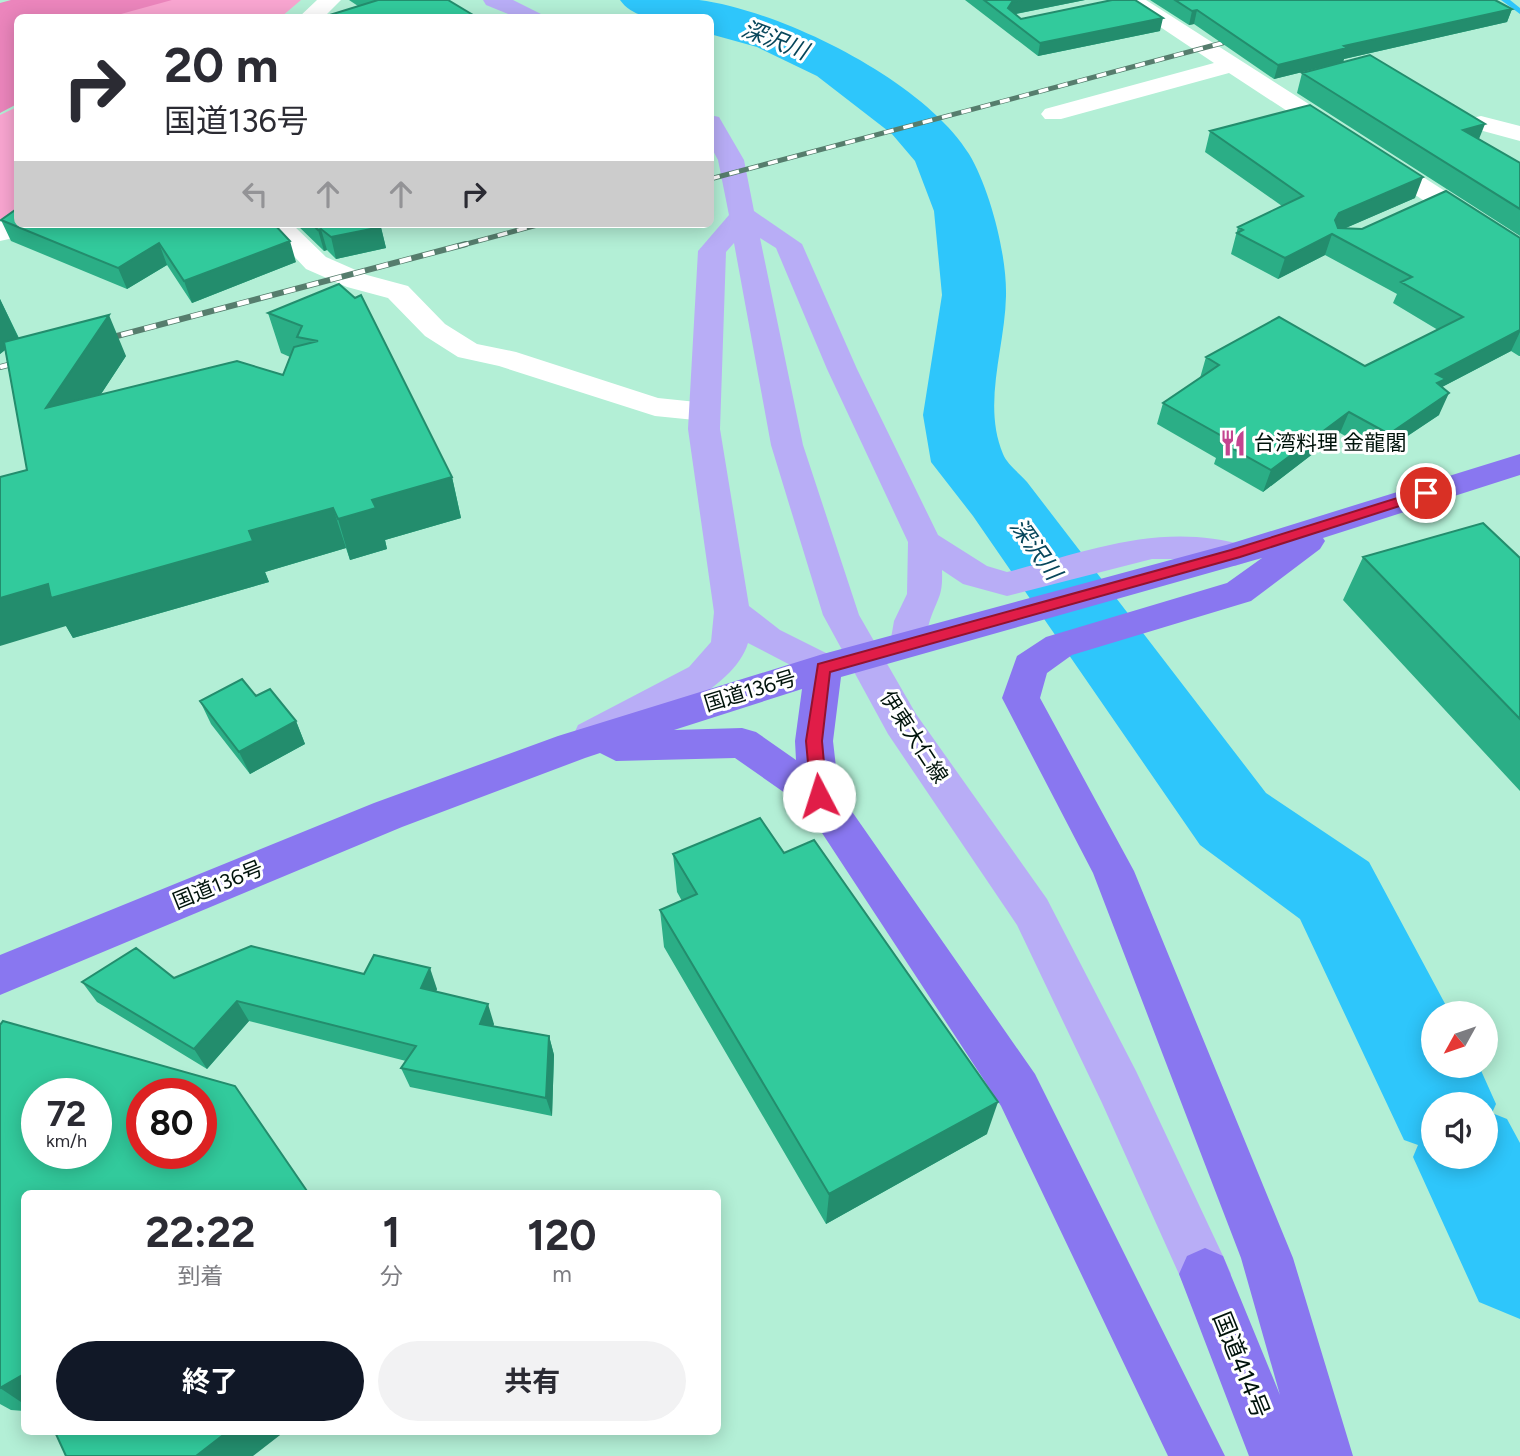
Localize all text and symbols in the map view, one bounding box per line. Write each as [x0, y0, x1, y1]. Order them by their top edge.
water label: 深沢川 [738, 15, 815, 67]
text: 20 m [164, 35, 279, 94]
icon: right [49, 42, 140, 133]
text: 国道136号 [164, 102, 309, 140]
icon: left [236, 175, 274, 213]
icon: ahead [309, 175, 347, 213]
icon: ahead [382, 175, 420, 213]
icon: right [455, 175, 493, 213]
restaurant icon: 台湾料理 金龍閣 [1218, 428, 1248, 458]
place label: 台湾料理 金龍閣 [1254, 430, 1406, 455]
pin [1396, 463, 1456, 523]
icon: arrive [1407, 474, 1445, 512]
water label: 深沢川 [1004, 513, 1069, 588]
street label: 国道136号 [701, 665, 799, 716]
street label: 伊東大仁線 [875, 686, 953, 788]
position arrow [782, 759, 856, 833]
street label: 国道136号 [169, 855, 267, 914]
north arrow [1421, 1001, 1498, 1078]
map controls [1421, 1001, 1498, 1169]
speed limit sign: 80 [126, 1078, 217, 1169]
button: sound [1421, 1092, 1498, 1169]
text: 72 [47, 1093, 86, 1135]
text: km/h [46, 1130, 87, 1152]
text: 22:22 [145, 1207, 255, 1258]
text: 1 [382, 1207, 400, 1258]
text: 120 [527, 1210, 597, 1261]
text: m [552, 1260, 572, 1288]
text: 到着 [177, 1262, 223, 1290]
text: 分 [380, 1262, 403, 1290]
street label: 国道414号 [1207, 1308, 1276, 1422]
button: 終了 [56, 1341, 364, 1421]
button: 共有 [378, 1341, 686, 1421]

